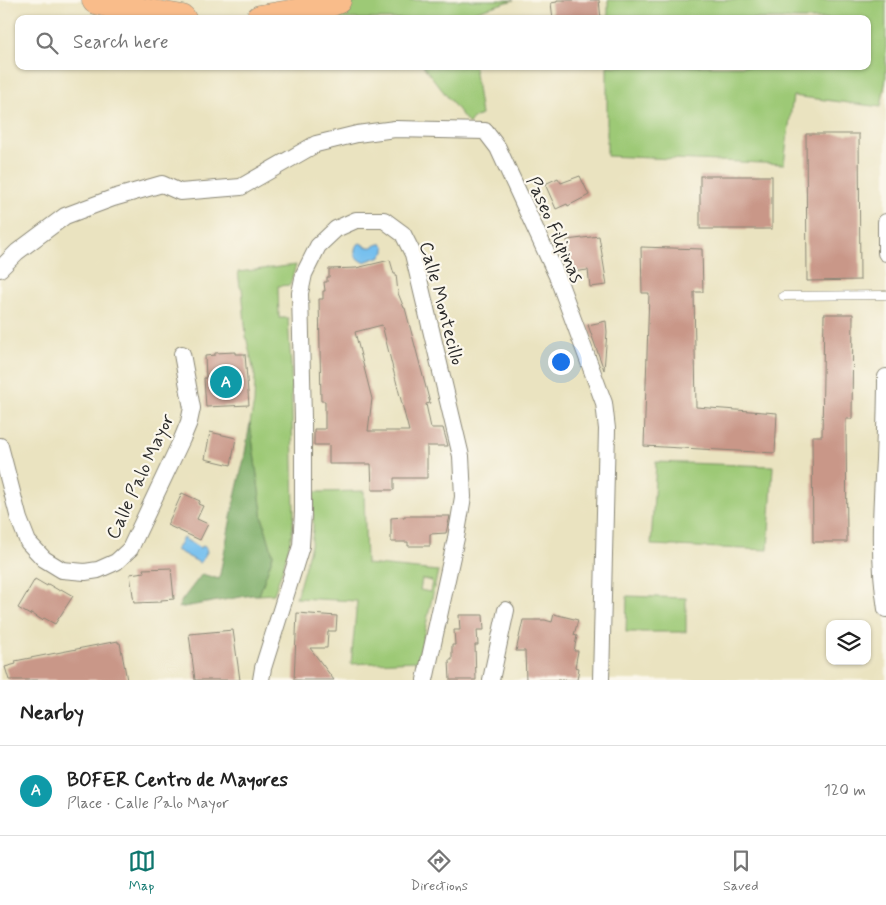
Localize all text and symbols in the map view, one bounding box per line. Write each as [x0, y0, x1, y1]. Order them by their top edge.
search box [15, 15, 871, 70]
icon: search [33, 29, 61, 57]
text: Search here [73, 30, 169, 55]
street label: Paseo Filipinas [520, 172, 589, 287]
street label: Calle Montecillo [413, 239, 470, 368]
your location [548, 349, 574, 375]
pin: A [210, 363, 242, 401]
street label: Calle Palo Mayor [100, 410, 181, 544]
map controls [826, 620, 871, 665]
button: layers [826, 620, 871, 665]
text: Nearby [20, 699, 84, 727]
text: BOFER Centro de Mayores [67, 768, 288, 793]
text: A [31, 780, 41, 801]
text: 120 m [824, 780, 866, 801]
text: Place · Calle Palo Mayor [67, 793, 229, 814]
tab: Map [128, 847, 156, 895]
tab: Directions [411, 847, 468, 895]
tab: Saved [723, 847, 758, 895]

